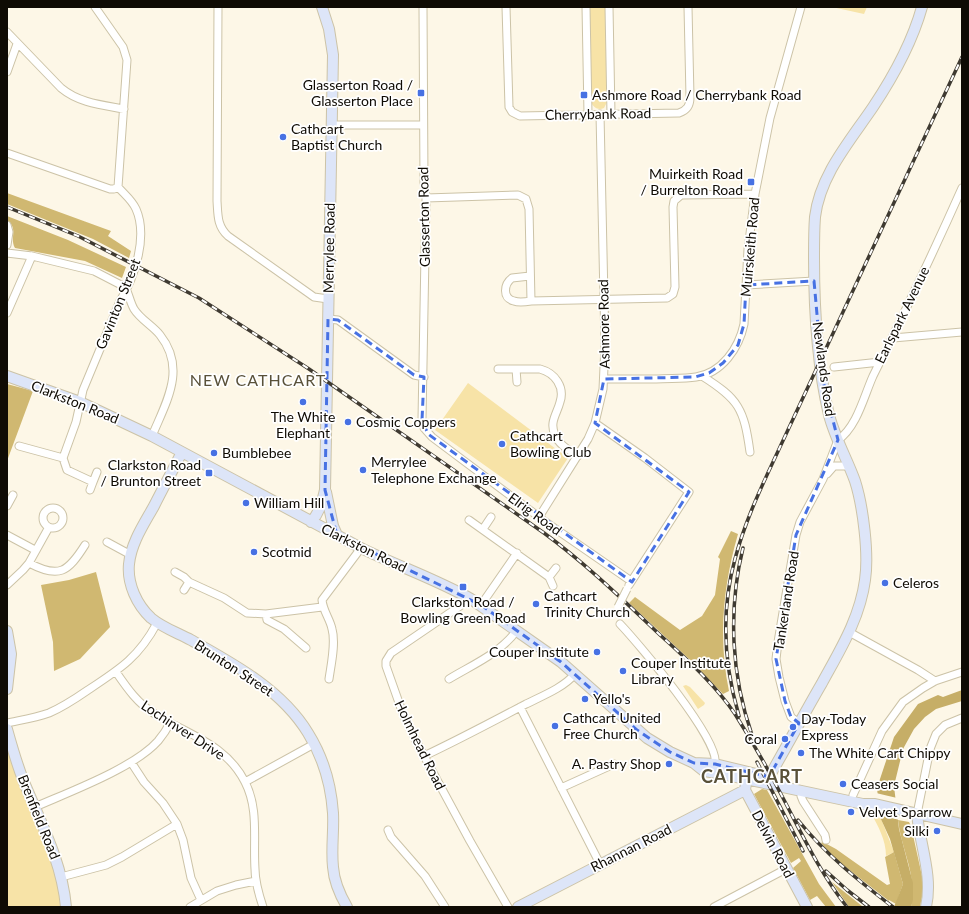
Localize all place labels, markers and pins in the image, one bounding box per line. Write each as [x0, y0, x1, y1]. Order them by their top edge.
place label: Glasserton Road / Glasserton Place [303, 76, 413, 109]
place label: Ashmore Road / Cherrybank Road [592, 86, 801, 103]
marker: Glasserton Road / Glasserton Place [416, 88, 426, 98]
marker: Ashmore Road / Cherrybank Road [579, 90, 589, 100]
place label: Cathcart Baptist Church [291, 120, 382, 153]
marker: Cathcart Baptist Church [278, 132, 288, 142]
place label: Muirkeith Road / Burrelton Road [640, 165, 743, 198]
marker: Muirkeith Road / Burrelton Road [746, 177, 756, 187]
marker: The White Elephant [298, 397, 308, 407]
place label: The White Elephant [271, 408, 335, 441]
place label: Cosmic Coppers [356, 413, 456, 430]
marker: Cosmic Coppers [343, 417, 353, 427]
place label: Cathcart Bowling Club [510, 427, 592, 460]
marker: Cathcart Bowling Club [497, 439, 507, 449]
place label: Bumblebee [222, 444, 291, 461]
marker: Bumblebee [209, 448, 219, 458]
place label: Merrylee Telephone Exchange [371, 453, 497, 486]
place label: Clarkston Road / Brunton Street [100, 456, 201, 489]
marker: Merrylee Telephone Exchange [358, 465, 368, 475]
marker: Clarkston Road / Brunton Street [204, 468, 214, 478]
place label: William Hill [254, 494, 324, 511]
marker: William Hill [241, 498, 251, 508]
place label: Scotmid [262, 543, 312, 560]
marker: Scotmid [249, 547, 259, 557]
place label: Celeros [893, 574, 939, 591]
marker: Celeros [880, 578, 890, 588]
marker: Clarkston Road / Bowling Green Road [458, 582, 468, 592]
place label: Cathcart Trinity Church [544, 587, 630, 620]
place label: Clarkston Road / Bowling Green Road [400, 593, 526, 626]
marker: Cathcart Trinity Church [531, 599, 541, 609]
place label: Couper Institute [489, 643, 589, 660]
marker: Couper Institute [592, 647, 602, 657]
place label: Couper Institute Library [631, 654, 731, 687]
marker: Couper Institute Library [618, 666, 628, 676]
place label: Yello's [593, 690, 631, 707]
marker: Yello's [580, 694, 590, 704]
place label: Cathcart United Free Church [563, 709, 661, 742]
place label: Day-Today Express [801, 710, 867, 743]
marker: Cathcart United Free Church [550, 721, 560, 731]
marker: Day-Today Express [788, 722, 798, 732]
place label: Coral [745, 730, 777, 747]
marker: Coral [780, 734, 790, 744]
place label: The White Cart Chippy [809, 744, 951, 761]
marker: The White Cart Chippy [796, 748, 806, 758]
place label: A. Pastry Shop [572, 755, 661, 772]
marker: A. Pastry Shop [664, 759, 674, 769]
place label: Ceasers Social [851, 775, 939, 792]
marker: Ceasers Social [838, 779, 848, 789]
place label: Velvet Sparrow [859, 803, 952, 820]
marker: Velvet Sparrow [846, 807, 856, 817]
place label: Silki [904, 822, 929, 839]
marker: Silki [932, 826, 942, 836]

